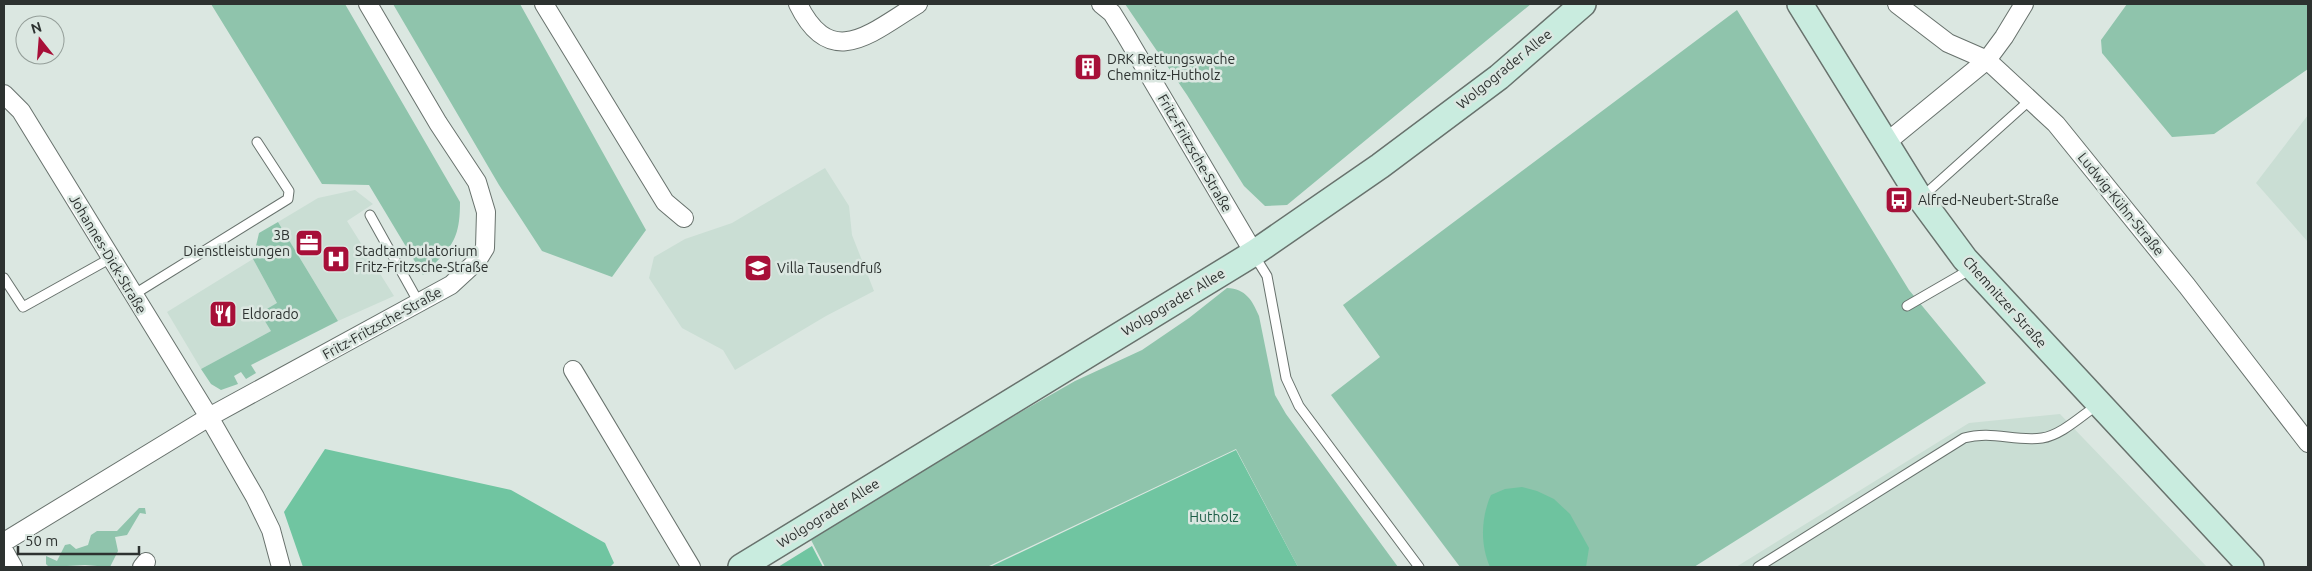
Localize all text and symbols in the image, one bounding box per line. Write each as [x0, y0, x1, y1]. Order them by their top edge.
north arrow [15, 15, 65, 65]
text: N [29, 18, 44, 37]
street label: Wolgograder Allee [1453, 26, 1555, 112]
place label: DRK Rettungswache Chemnitz-Hutholz [1107, 51, 1235, 83]
building icon: DRK Rettungswache Chemnitz-Hutholz [1073, 52, 1103, 82]
street label: Fritz-Fritzsche-Straße [1155, 91, 1235, 215]
street label: Ludwig-Kühn-Straße [2075, 149, 2167, 259]
bus stop icon: Alfred-Neubert-Straße [1884, 185, 1914, 215]
street label: Johannes-Dick-Straße [66, 191, 150, 317]
place label: Alfred-Neubert-Straße [1918, 192, 2059, 208]
place label: 3B Dienstleistungen [183, 227, 290, 259]
office icon: 3B Dienstleistungen [294, 228, 324, 258]
place label: Stadtambulatorium Fritz-Fritzsche-Straße [355, 243, 488, 275]
hospital icon: Stadtambulatorium Fritz-Fritzsche-Straße [321, 244, 351, 274]
school or university icon: Villa Tausendfuß [743, 253, 773, 283]
street label: Chemnitzer Straße [1960, 253, 2050, 351]
place label: Villa Tausendfuß [777, 260, 882, 276]
street label: Wolgograder Allee [1118, 265, 1228, 339]
street label: Fritz-Fritzsche-Straße [320, 284, 444, 362]
restaurant icon: Eldorado [208, 299, 238, 329]
place label: Eldorado [242, 306, 299, 322]
street label: Wolgograder Allee [774, 475, 882, 551]
park label: Hutholz [1189, 509, 1239, 525]
scale bar [18, 524, 139, 556]
text: 50 m [25, 532, 58, 549]

